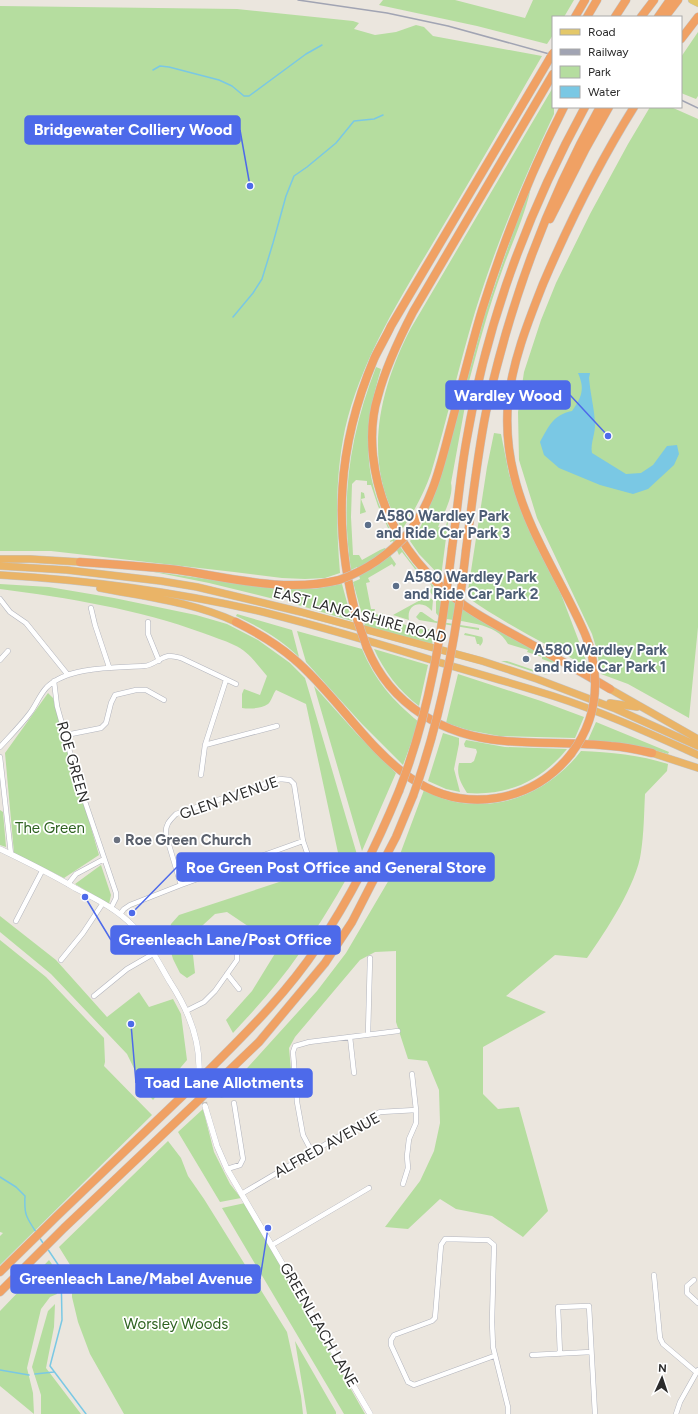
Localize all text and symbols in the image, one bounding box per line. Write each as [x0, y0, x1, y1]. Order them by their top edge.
legend [552, 16, 682, 108]
text: Road [588, 25, 616, 39]
text: Railway [588, 45, 629, 59]
text: Park [588, 65, 611, 79]
text: Water [588, 85, 620, 99]
callout: Bridgewater Colliery Wood [25, 116, 240, 144]
text: Bridgewater Colliery Wood [34, 120, 232, 139]
callout: Wardley Wood [446, 381, 570, 409]
text: Wardley Wood [454, 386, 562, 405]
place label: A580 Wardley Park and Ride Car Park 3 [376, 507, 510, 542]
marker: A580 Wardley Park and Ride Car Park 3 [363, 520, 373, 530]
place label: A580 Wardley Park and Ride Car Park 2 [404, 568, 539, 603]
marker: A580 Wardley Park and Ride Car Park 2 [391, 581, 401, 591]
street label: EAST LANCASHIRE ROAD [271, 583, 449, 647]
place label: A580 Wardley Park and Ride Car Park 1 [534, 641, 667, 676]
marker: A580 Wardley Park and Ride Car Park 1 [521, 654, 531, 664]
street label: ROE GREEN [53, 719, 93, 805]
street label: GLEN AVENUE [177, 773, 281, 823]
park label: The Green [15, 819, 85, 837]
place label: Roe Green Church [125, 831, 251, 849]
marker: Roe Green Church [112, 835, 122, 845]
callout: Roe Green Post Office and General Store [177, 853, 494, 881]
text: Roe Green Post Office and General Store [186, 858, 486, 877]
callout: Greenleach Lane/Post Office [111, 926, 340, 954]
text: Greenleach Lane/Post Office [118, 930, 332, 949]
callout: Toad Lane Allotments [136, 1069, 312, 1097]
text: Toad Lane Allotments [144, 1073, 304, 1092]
street label: ALFRED AVENUE [271, 1108, 383, 1182]
street label: GREENLEACH LANE [276, 1259, 362, 1391]
callout: Greenleach Lane/Mabel Avenue [11, 1265, 260, 1293]
text: Greenleach Lane/Mabel Avenue [19, 1269, 253, 1288]
park label: Worsley Woods [124, 1315, 228, 1333]
north arrow [642, 1358, 682, 1398]
text: N [658, 1362, 667, 1375]

